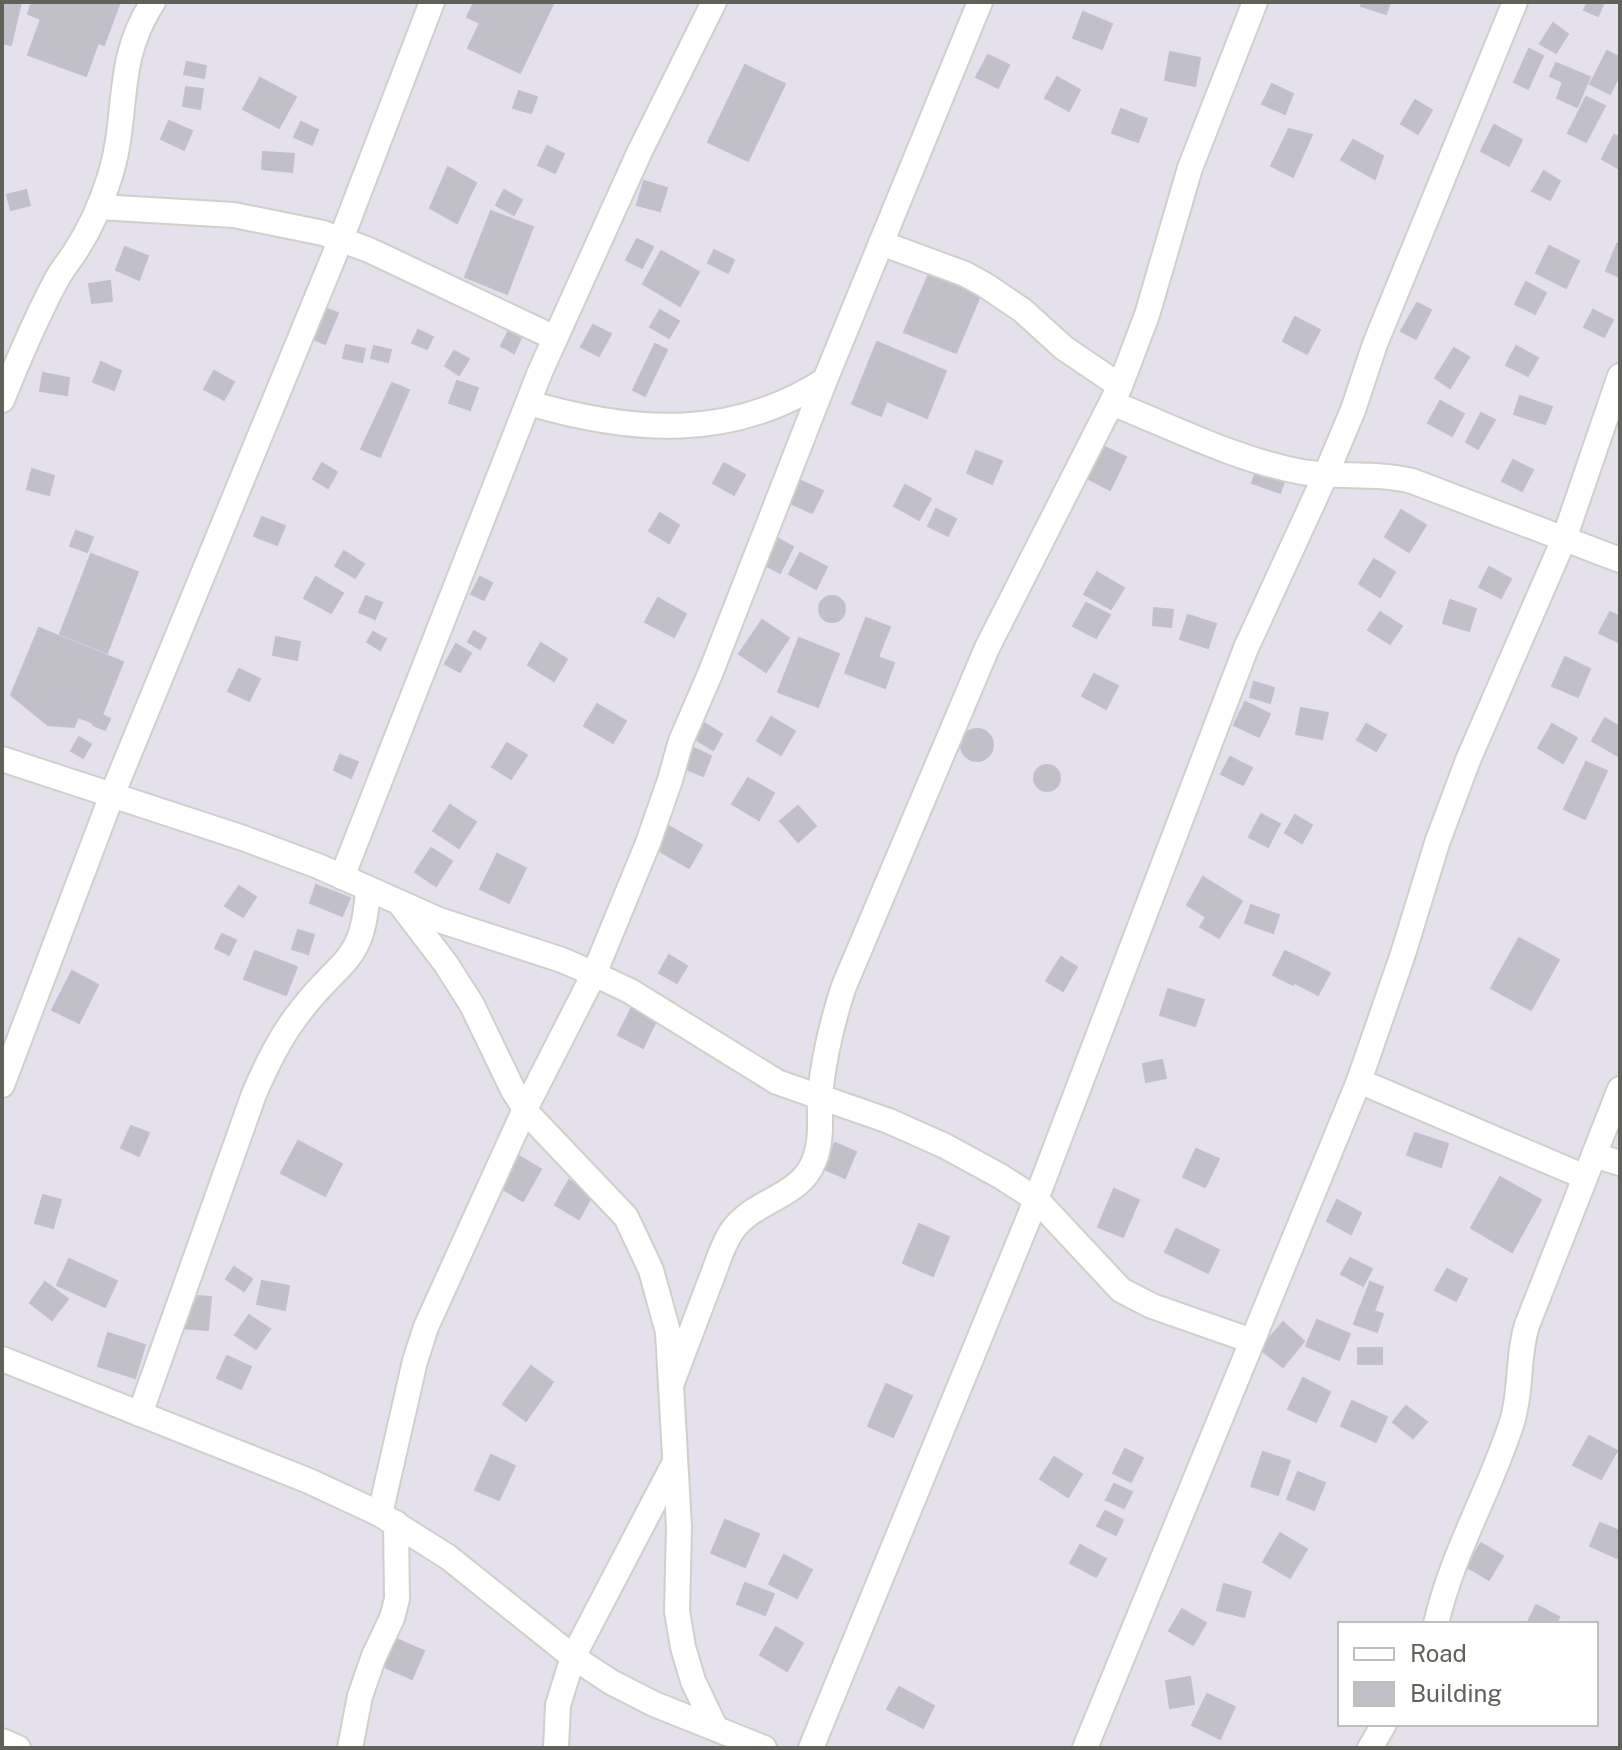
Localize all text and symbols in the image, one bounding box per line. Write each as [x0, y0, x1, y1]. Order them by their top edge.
legend [1338, 1622, 1598, 1726]
text: Road [1410, 1639, 1467, 1667]
text: Building [1410, 1679, 1502, 1707]

